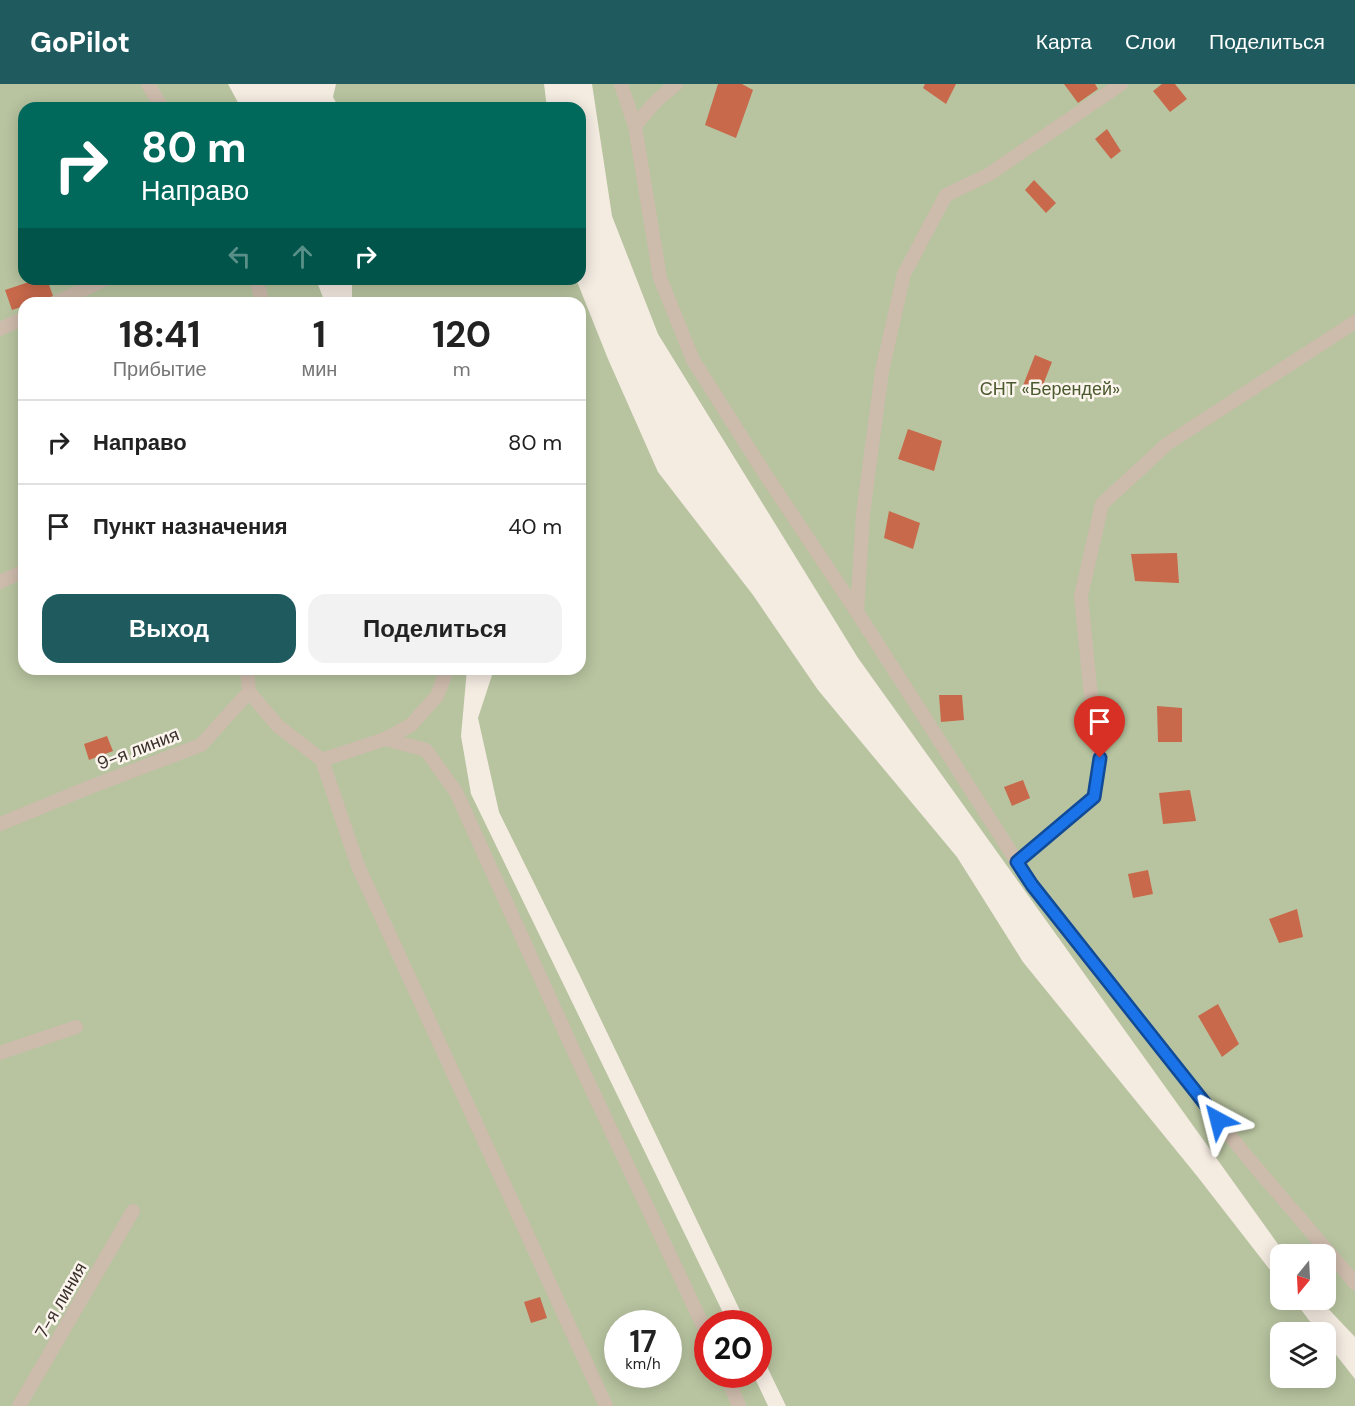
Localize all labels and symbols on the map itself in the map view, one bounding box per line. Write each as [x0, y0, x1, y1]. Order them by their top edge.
park label: СНТ «Берендей» [980, 377, 1120, 401]
pin [1074, 696, 1125, 758]
street label: 9-я линия [94, 722, 182, 776]
position arrow [1186, 1088, 1250, 1152]
north arrow [1270, 1244, 1336, 1310]
street label: 7-я линия [30, 1258, 92, 1342]
speed limit sign: 20 [694, 1310, 772, 1388]

